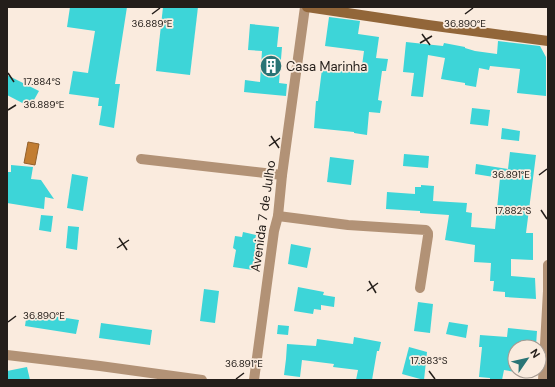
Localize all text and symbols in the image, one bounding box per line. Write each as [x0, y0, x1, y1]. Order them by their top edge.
text: 36.889°E [131, 17, 173, 30]
text: 36.890°E [444, 17, 486, 30]
building icon: Casa Marinha [258, 53, 284, 79]
place label: Casa Marinha [286, 58, 367, 75]
text: 17.884°S [23, 75, 61, 88]
text: 36.889°E [23, 98, 65, 111]
street label: Avenida 7 de Julho [247, 159, 279, 273]
text: 36.891°E [492, 168, 530, 181]
text: 17.882°S [495, 204, 532, 217]
text: 36.890°E [23, 309, 65, 322]
north arrow [507, 339, 547, 379]
text: N [527, 346, 543, 361]
text: 17.883°S [410, 354, 448, 367]
text: 36.891°E [225, 357, 263, 370]

